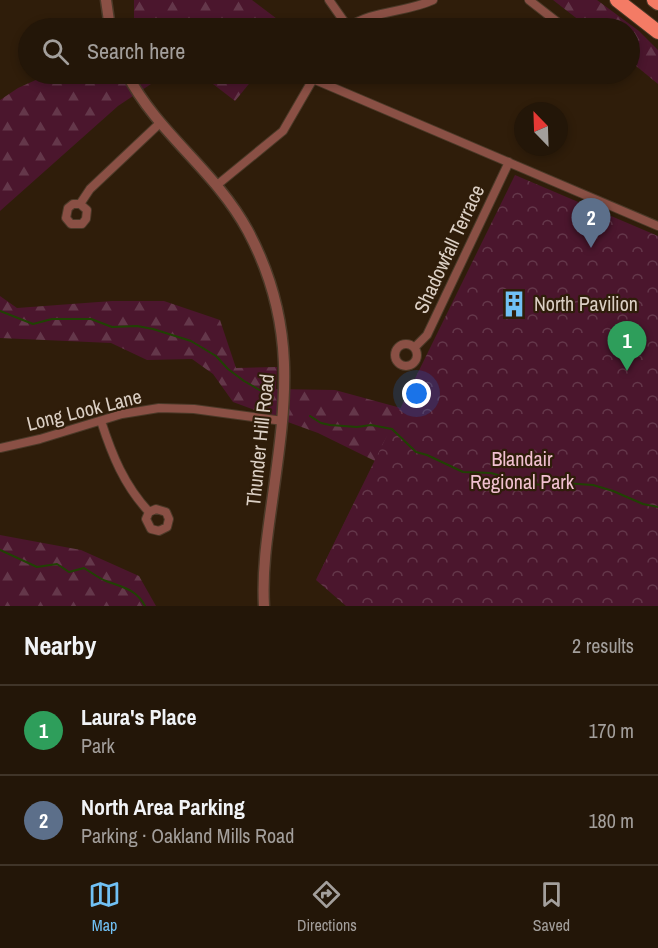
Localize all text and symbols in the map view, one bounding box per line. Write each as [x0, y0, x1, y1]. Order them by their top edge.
search box [18, 18, 640, 84]
icon: search [39, 35, 72, 68]
text: Search here [87, 36, 185, 66]
north arrow [514, 102, 568, 156]
street label: Shadowfall Terrace [407, 180, 490, 318]
pin: 2 [572, 198, 610, 248]
building icon: North Pavilion [499, 289, 529, 319]
place label: North Pavilion [534, 290, 638, 317]
pin: 1 [608, 322, 646, 371]
street label: Thunder Hill Road [239, 372, 280, 508]
your location [402, 379, 431, 408]
street label: Long Look Lane [24, 382, 144, 437]
park label: Blandair Regional Park [470, 445, 575, 495]
text: Nearby [24, 628, 96, 663]
text: 2 results [572, 632, 634, 659]
text: Laura's Place [81, 702, 197, 732]
text: 1 [39, 717, 48, 744]
text: 170 m [588, 717, 634, 744]
text: Park [81, 732, 115, 759]
text: North Area Parking [81, 792, 245, 822]
text: 2 [39, 807, 48, 834]
text: 180 m [588, 807, 634, 834]
text: Parking · Oakland Mills Road [81, 822, 294, 849]
tab: Map [88, 878, 121, 936]
tab: Directions [297, 878, 357, 936]
tab: Saved [533, 878, 570, 936]

